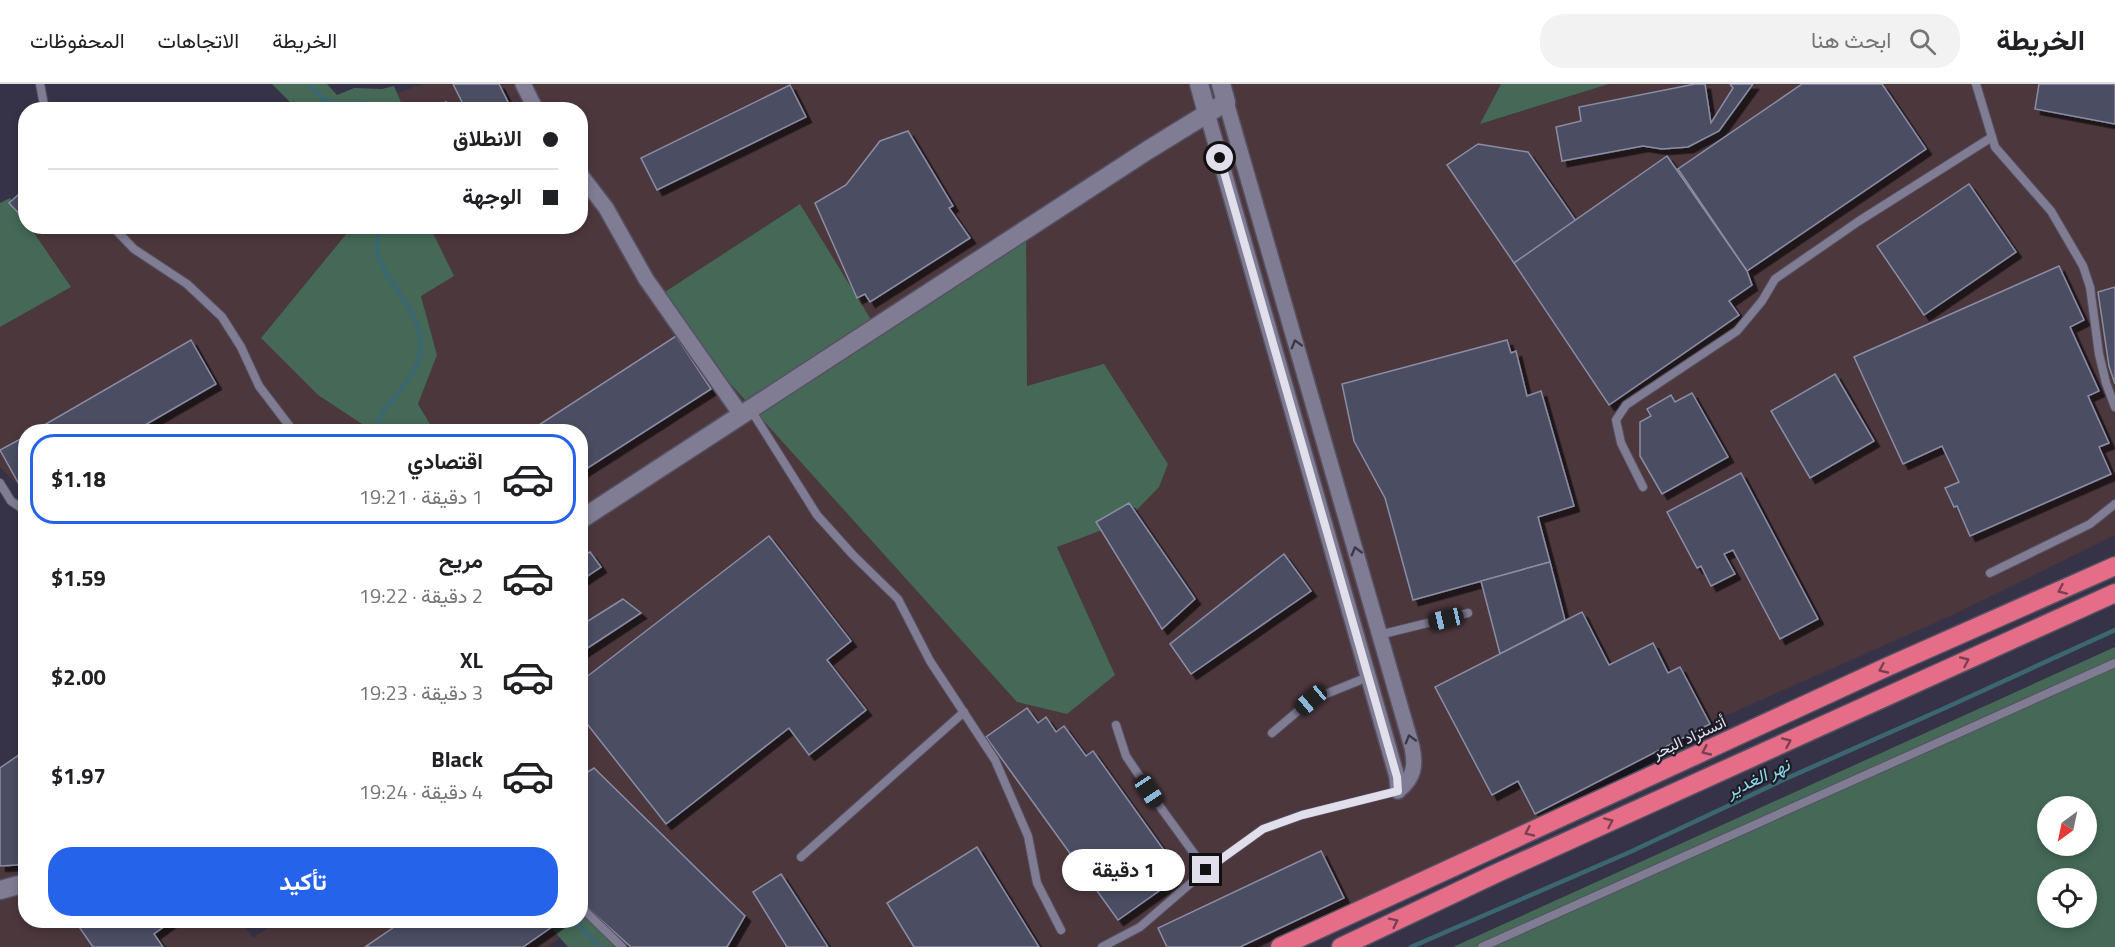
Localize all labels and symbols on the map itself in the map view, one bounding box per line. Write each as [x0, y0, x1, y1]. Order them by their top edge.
route start [1206, 144, 1233, 171]
one-way arrow [1291, 339, 1303, 350]
one-way arrow [1351, 546, 1363, 557]
one-way arrow [2057, 582, 2068, 594]
car [1426, 606, 1466, 632]
one-way arrow [1958, 657, 1969, 669]
one-way arrow [1879, 662, 1890, 674]
car [1291, 682, 1331, 718]
street label: أتستراد البحر [1647, 709, 1730, 765]
one-way arrow [1405, 734, 1417, 745]
one-way arrow [1780, 737, 1791, 749]
one-way arrow [1702, 743, 1713, 755]
water label: نهر الغدير [1721, 751, 1795, 804]
car [1131, 771, 1167, 811]
north arrow [2037, 796, 2097, 856]
one-way arrow [1603, 817, 1614, 829]
one-way arrow [1525, 825, 1536, 837]
callout: 1 دقيقة [1062, 849, 1185, 891]
route end [1192, 856, 1219, 883]
one-way arrow [1388, 917, 1399, 929]

